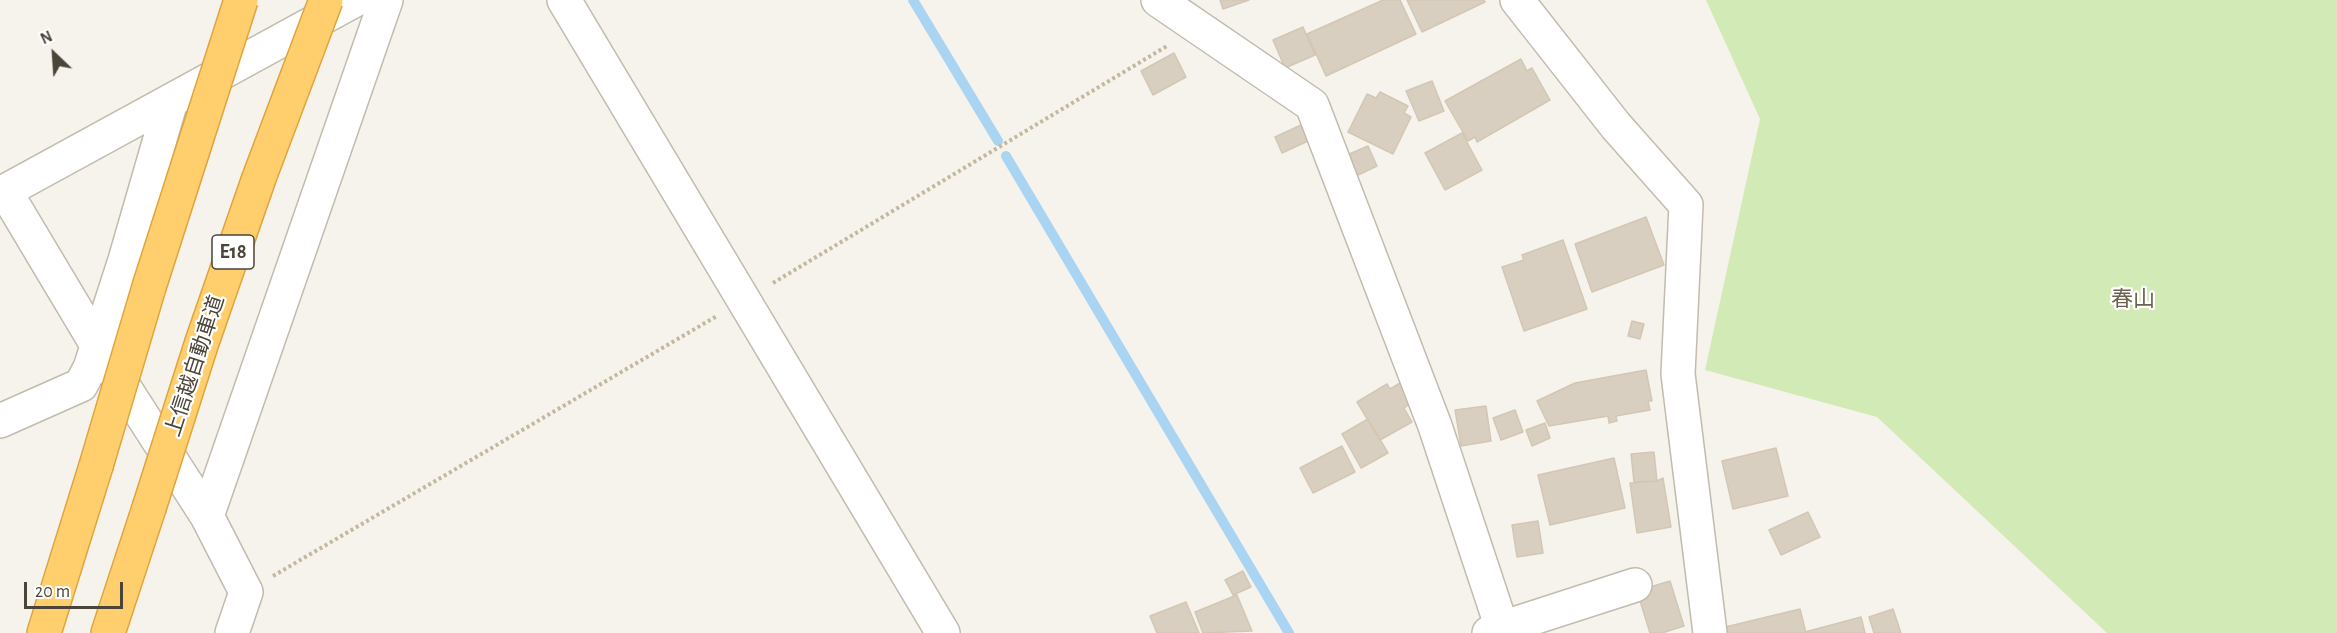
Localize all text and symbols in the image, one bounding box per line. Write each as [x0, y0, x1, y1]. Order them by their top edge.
north arrow [24, 24, 84, 84]
text: N [38, 28, 55, 47]
road number: E18 [212, 235, 254, 269]
district label: 春山 [2111, 286, 2155, 312]
street label: 上信越自動車道 [160, 292, 230, 440]
scale bar [27, 570, 126, 608]
text: 20 m [35, 583, 70, 601]

